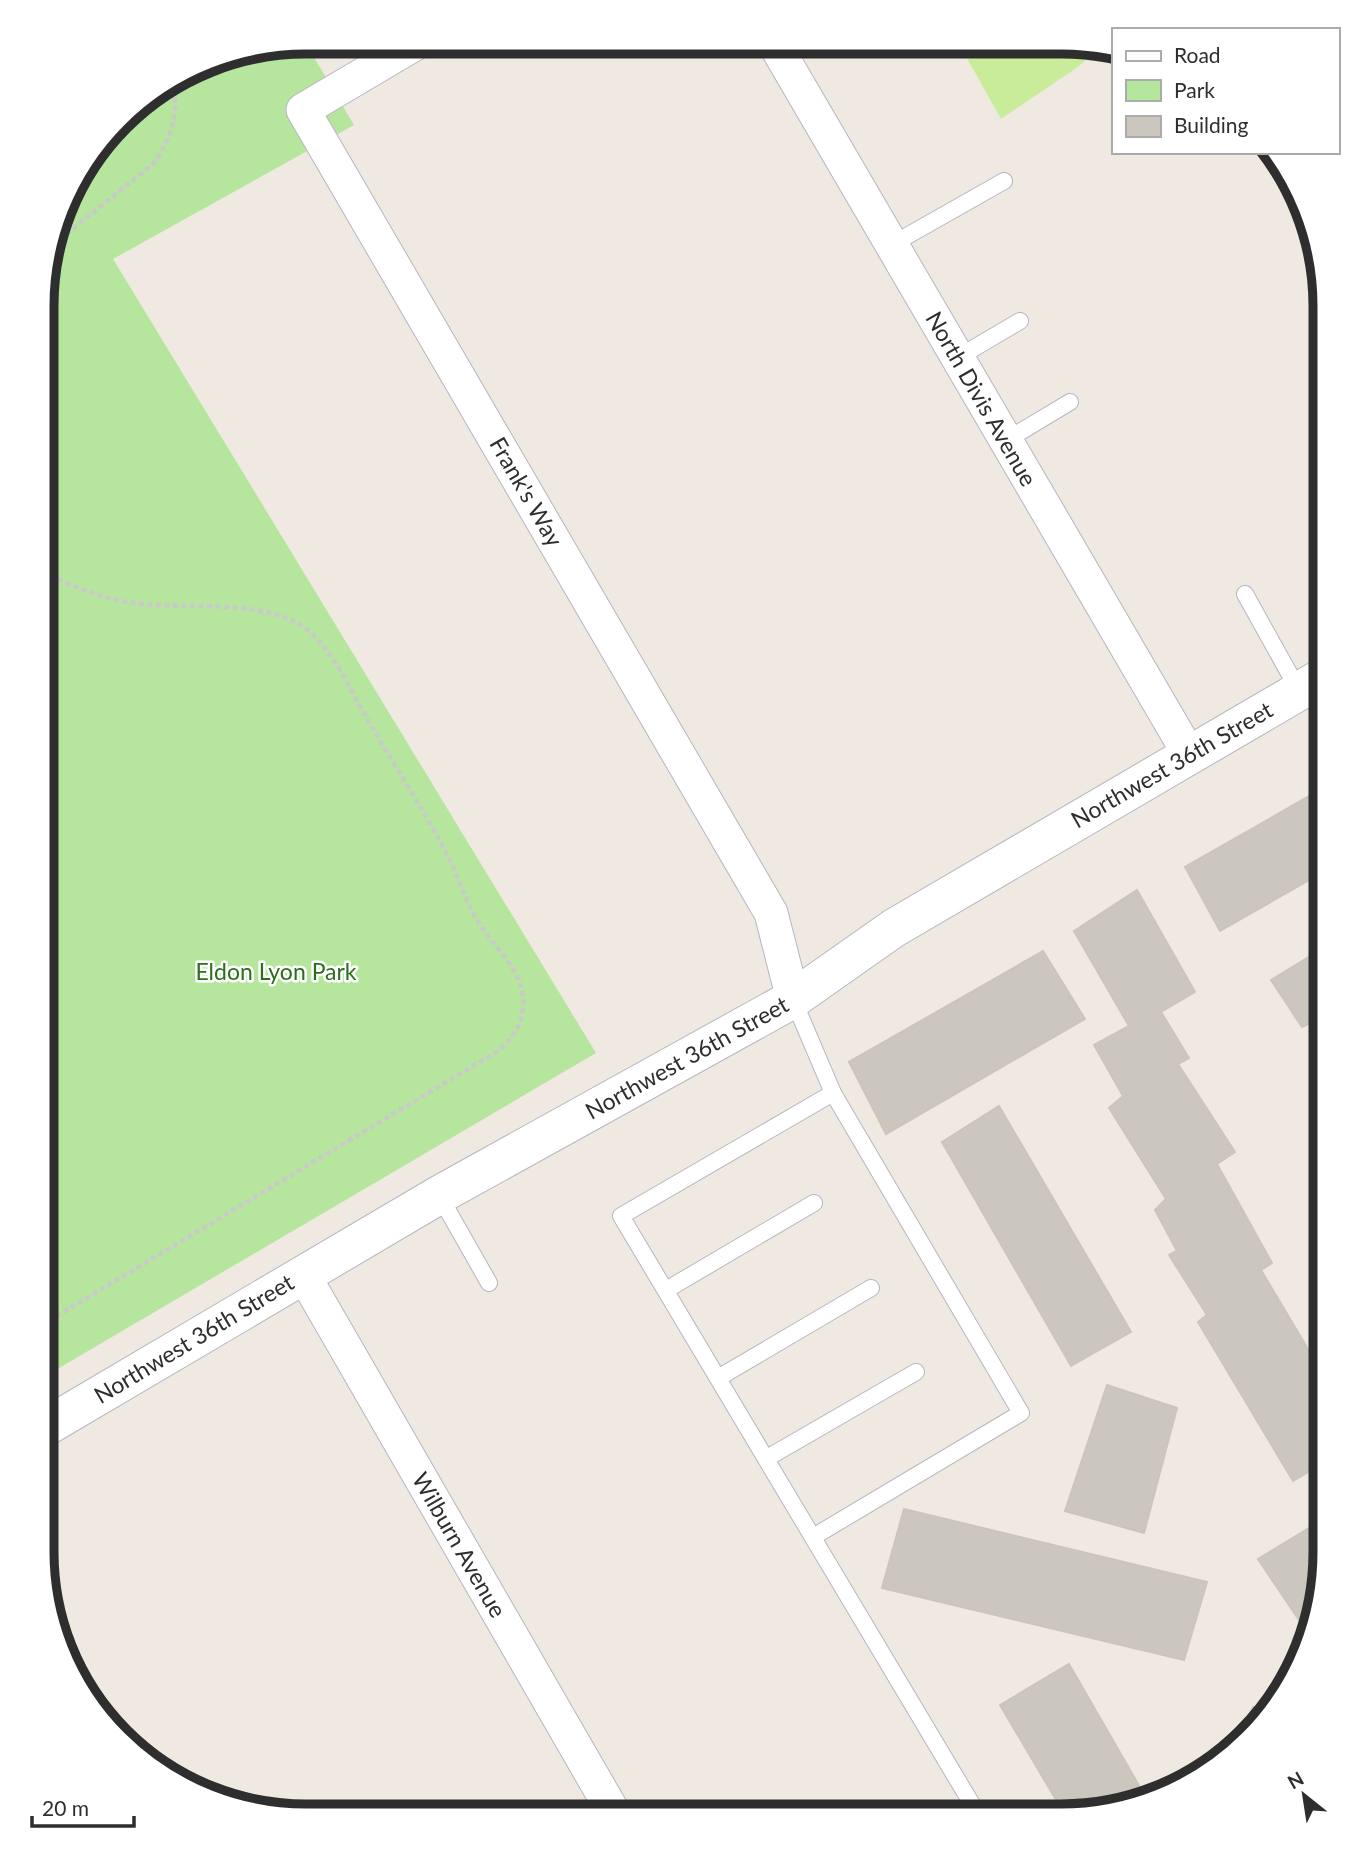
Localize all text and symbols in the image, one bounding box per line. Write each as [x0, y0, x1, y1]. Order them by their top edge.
legend [1112, 28, 1339, 154]
text: Road [1174, 42, 1221, 67]
text: Park [1174, 77, 1215, 102]
text: Building [1174, 112, 1249, 137]
street label: North Divis Avenue [920, 306, 1043, 491]
street label: Frank's Way [484, 432, 569, 551]
street label: Northwest 36th Street [1066, 695, 1278, 833]
park label: Eldon Lyon Park [195, 957, 357, 985]
street label: Northwest 36th Street [580, 989, 794, 1125]
street label: Northwest 36th Street [89, 1267, 299, 1409]
street label: Wilburn Avenue [407, 1467, 513, 1622]
north arrow [1269, 1760, 1339, 1830]
text: N [1283, 1766, 1307, 1793]
scale bar [32, 1784, 133, 1828]
text: 20 m [42, 1795, 89, 1820]

